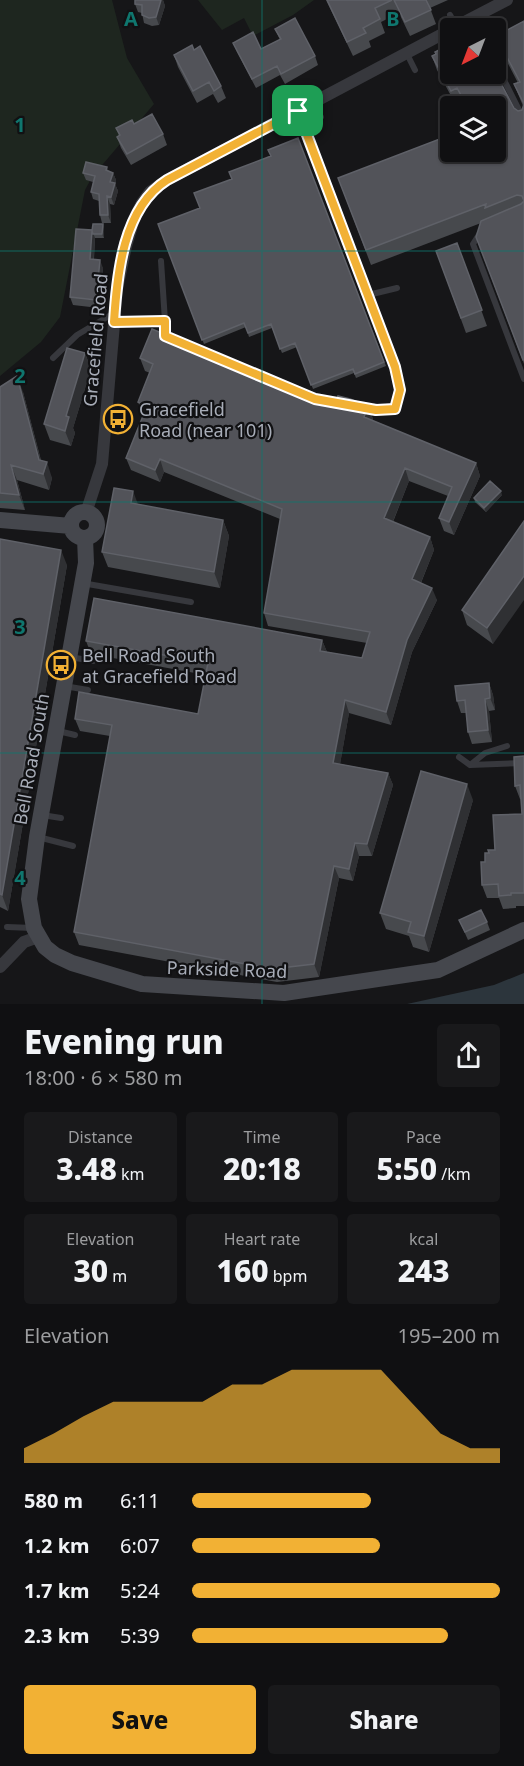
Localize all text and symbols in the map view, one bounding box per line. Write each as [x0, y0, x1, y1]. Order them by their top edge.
text: A [124, 5, 138, 32]
text: B [386, 5, 400, 32]
north arrow [440, 18, 506, 84]
map controls [440, 18, 506, 162]
pin [272, 85, 323, 136]
icon: arrive [281, 94, 314, 127]
button: layers [440, 96, 506, 162]
text: 1 [14, 111, 26, 138]
street label: Gracefield Road [77, 272, 113, 408]
text: 2 [14, 362, 26, 389]
place label: Gracefield Road (near 101) [139, 397, 272, 442]
bus stop icon: Gracefield Road (near 101) [102, 403, 134, 435]
text: 3 [14, 613, 26, 640]
place label: Bell Road South at Gracefield Road [82, 643, 237, 688]
bus stop icon: Bell Road South at Gracefield Road [45, 649, 77, 681]
street label: Bell Road South [8, 691, 54, 827]
text: 4 [14, 864, 26, 891]
street label: Parkside Road [166, 955, 288, 983]
text: Evening run [24, 1019, 224, 1064]
button: share [437, 1024, 500, 1087]
text: 18:00 · 6 × 580 m [24, 1064, 182, 1091]
text: Distance [68, 1126, 133, 1148]
text: Time [243, 1126, 281, 1148]
text: Pace [406, 1126, 441, 1148]
text: 3.48 [56, 1148, 117, 1189]
text: 20:18 [223, 1148, 301, 1189]
text: 5:50 [377, 1148, 437, 1189]
text: km [117, 1163, 144, 1185]
text: /km [437, 1163, 471, 1185]
text: Elevation [66, 1228, 134, 1250]
text: Heart rate [224, 1228, 300, 1250]
text: kcal [409, 1228, 438, 1250]
text: 30 [73, 1250, 108, 1291]
text: 160 [217, 1250, 269, 1291]
text: 243 [398, 1250, 450, 1291]
text: m [108, 1265, 127, 1287]
text: bpm [269, 1265, 307, 1287]
text: Elevation [24, 1322, 109, 1349]
text: 195–200 m [397, 1322, 500, 1349]
text: 580 m [24, 1487, 83, 1514]
text: 6:11 [120, 1487, 160, 1514]
text: 1.2 km [24, 1532, 90, 1559]
text: 6:07 [120, 1532, 160, 1559]
text: 1.7 km [24, 1577, 90, 1604]
text: 5:24 [120, 1577, 160, 1604]
text: 2.3 km [24, 1622, 90, 1649]
text: 5:39 [120, 1622, 160, 1649]
button: Save [24, 1685, 256, 1754]
button: Share [268, 1685, 500, 1754]

